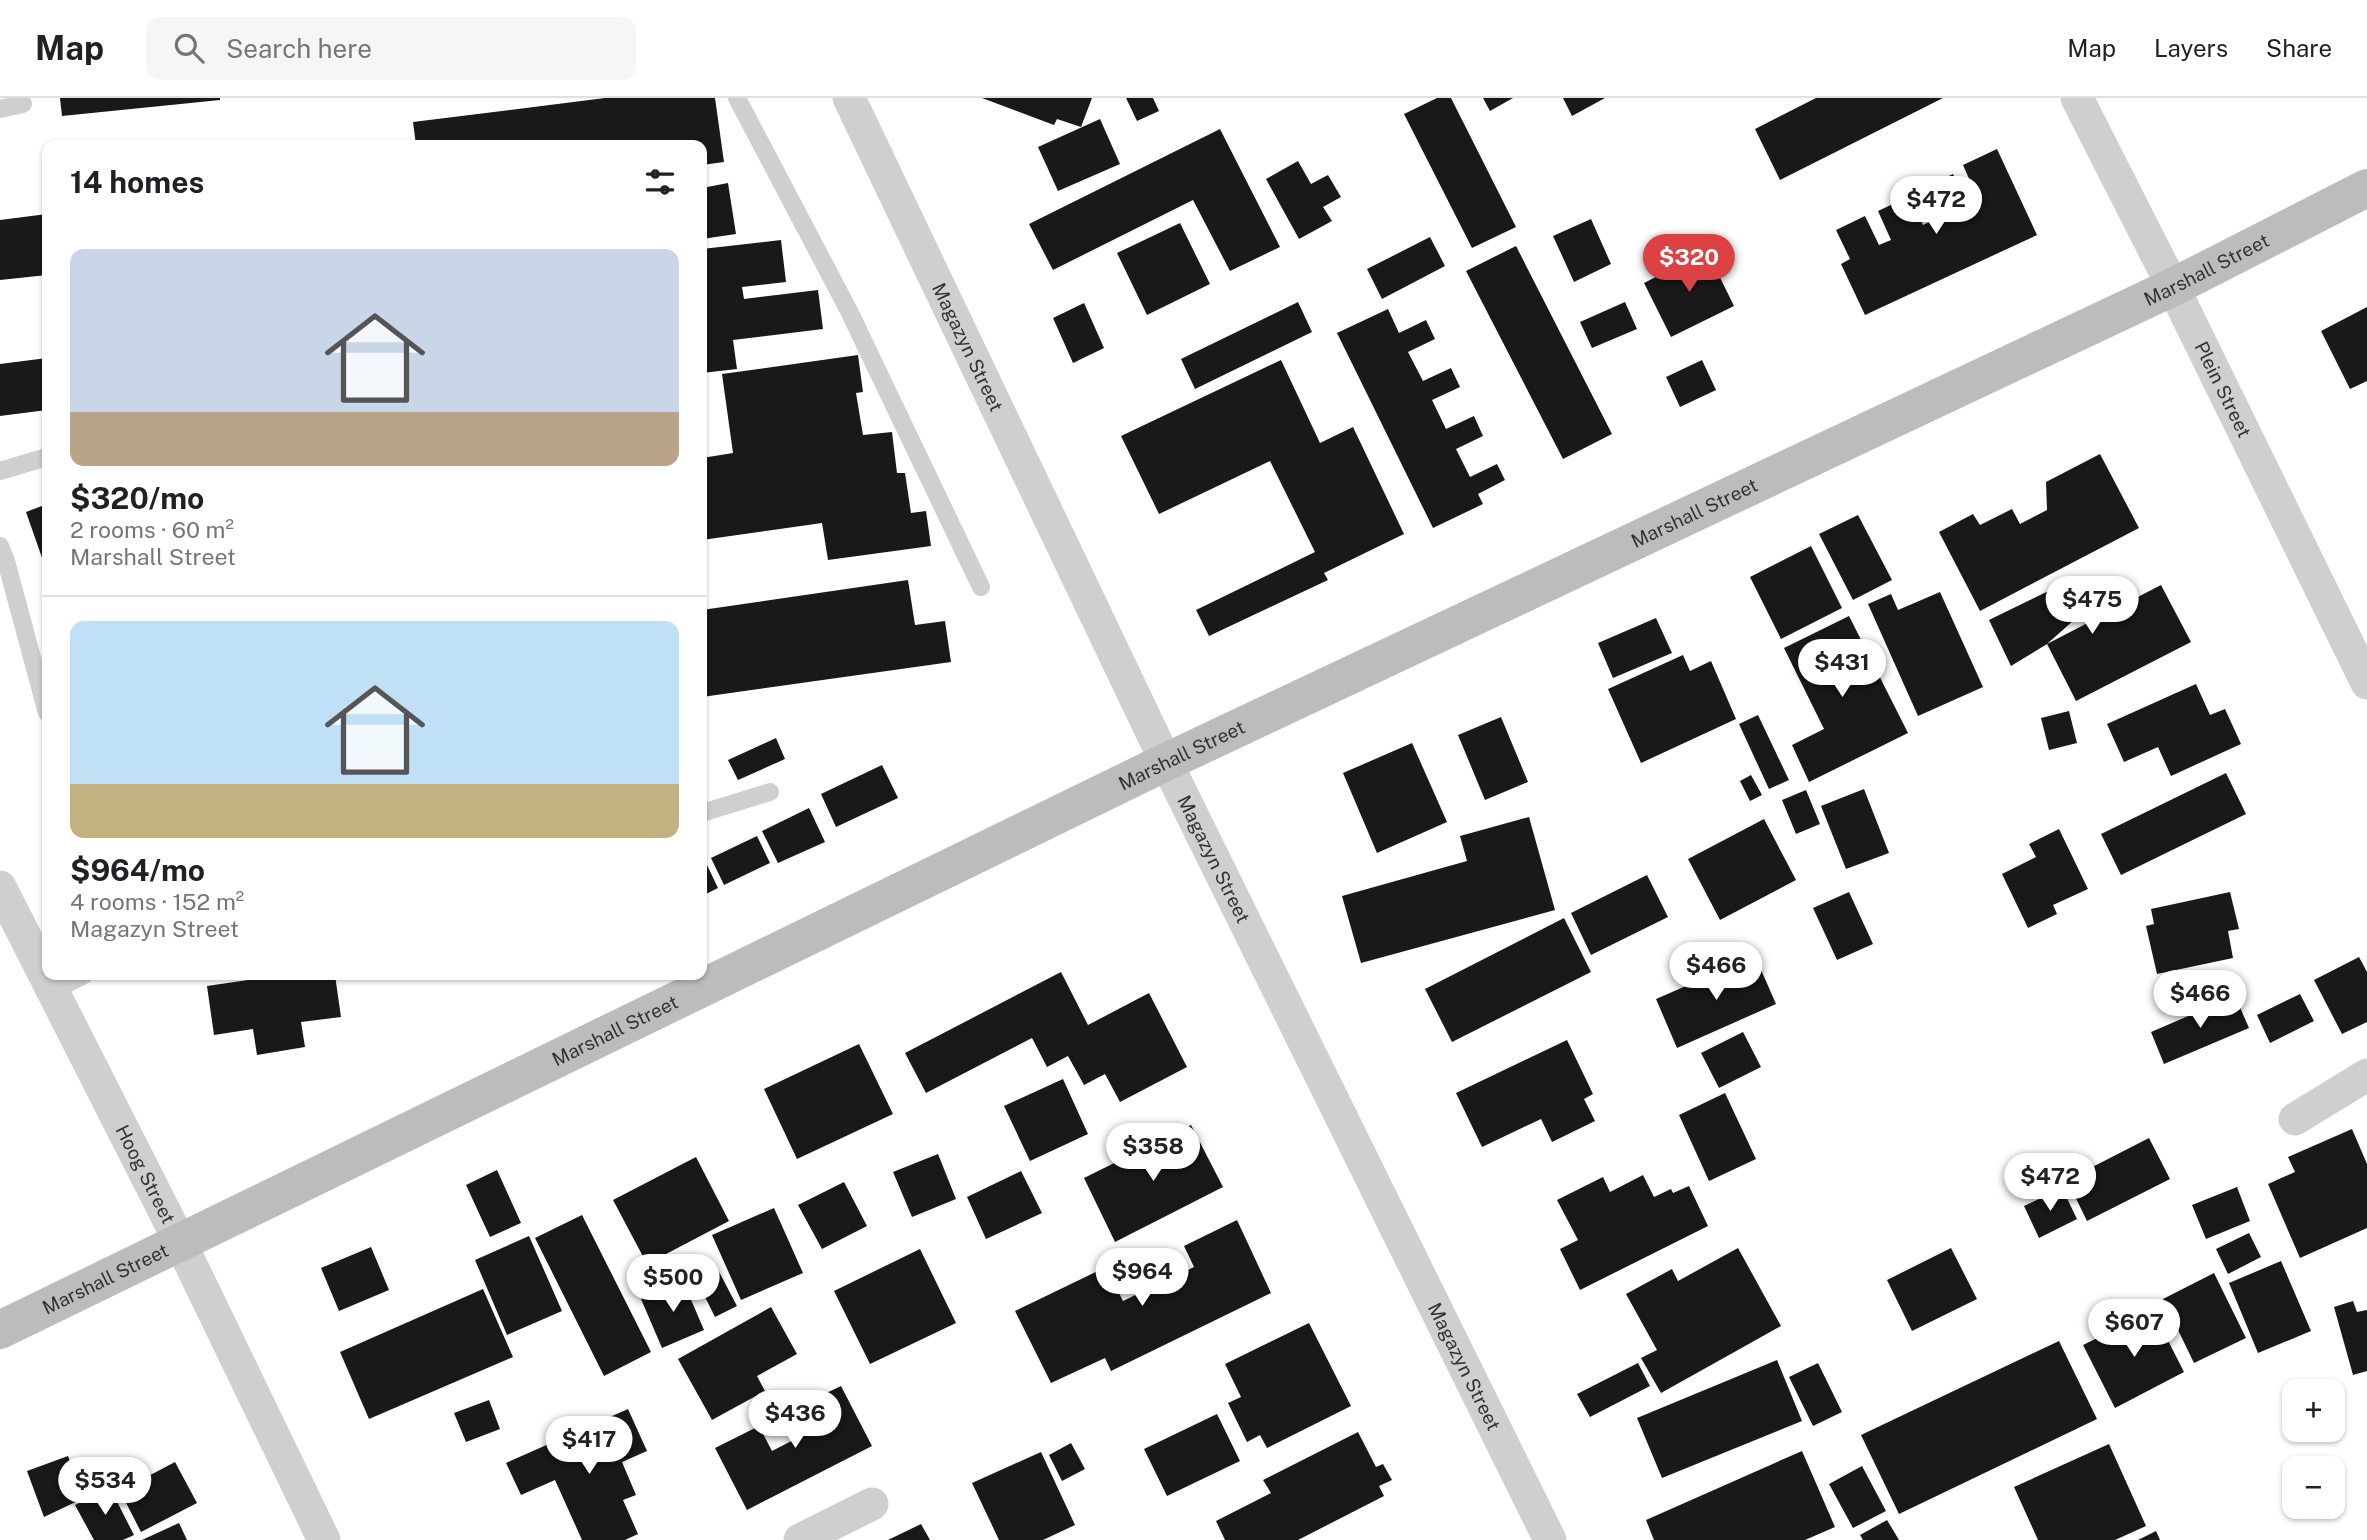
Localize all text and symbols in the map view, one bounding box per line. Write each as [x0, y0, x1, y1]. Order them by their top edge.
search box [146, 17, 636, 80]
text: Map [35, 29, 104, 67]
icon: search [170, 29, 208, 67]
text: Search here [226, 33, 372, 64]
text: Map [2067, 34, 2116, 62]
text: Layers [2154, 34, 2228, 62]
text: Share [2266, 34, 2332, 62]
icon: filters [641, 163, 679, 201]
text: 14 homes [70, 164, 204, 200]
pin: $472 [1895, 176, 1977, 236]
text: $472 [1906, 185, 1966, 212]
street label: Marshall Street [2140, 229, 2273, 310]
pin: $320 [1648, 234, 1730, 294]
text: $320 [1659, 243, 1719, 270]
street label: Magazyn Street [928, 279, 1008, 415]
icon: home [312, 295, 438, 421]
street label: Plein Street [2190, 338, 2256, 441]
street label: Marshall Street [1627, 474, 1761, 552]
text: $320/mo [70, 480, 204, 516]
text: 2 rooms · 60 m² [70, 516, 234, 543]
text: Marshall Street [70, 543, 236, 570]
pin: $475 [2051, 576, 2133, 636]
text: $475 [2062, 585, 2122, 612]
pin: $431 [1801, 640, 1883, 699]
text: $431 [1814, 648, 1870, 675]
icon: home [312, 667, 438, 793]
street label: Marshall Street [1115, 716, 1248, 794]
street label: Magazyn Street [1173, 792, 1255, 926]
text: $964/mo [70, 852, 205, 888]
text: 4 rooms · 152 m² [70, 888, 244, 915]
text: Magazyn Street [70, 915, 239, 942]
pin: $466 [1675, 942, 1757, 1002]
text: $466 [1685, 951, 1747, 978]
pin: $466 [2159, 970, 2241, 1030]
text: $466 [2169, 979, 2231, 1006]
street label: Marshall Street [548, 991, 681, 1070]
street label: Hoog Street [111, 1121, 180, 1227]
pin: $358 [1112, 1124, 1194, 1183]
text: $358 [1122, 1132, 1184, 1159]
pin: $472 [2009, 1154, 2091, 1213]
text: $472 [2020, 1162, 2080, 1189]
street label: Marshall Street [39, 1239, 172, 1319]
pin: $964 [1101, 1248, 1183, 1308]
pin: $500 [632, 1254, 714, 1314]
text: $964 [1112, 1257, 1172, 1284]
text: $500 [643, 1263, 703, 1290]
street label: Magazyn Street [1424, 1299, 1505, 1434]
pin: $607 [2093, 1300, 2175, 1359]
text: $607 [2104, 1308, 2164, 1335]
map controls [2282, 1379, 2345, 1519]
button: + [2282, 1379, 2345, 1442]
pin: $436 [754, 1390, 836, 1450]
text: $436 [764, 1399, 826, 1426]
pin: $417 [548, 1416, 630, 1476]
text: $417 [562, 1425, 616, 1452]
button: − [2282, 1456, 2345, 1519]
pin: $534 [64, 1458, 146, 1517]
text: $534 [74, 1466, 136, 1493]

